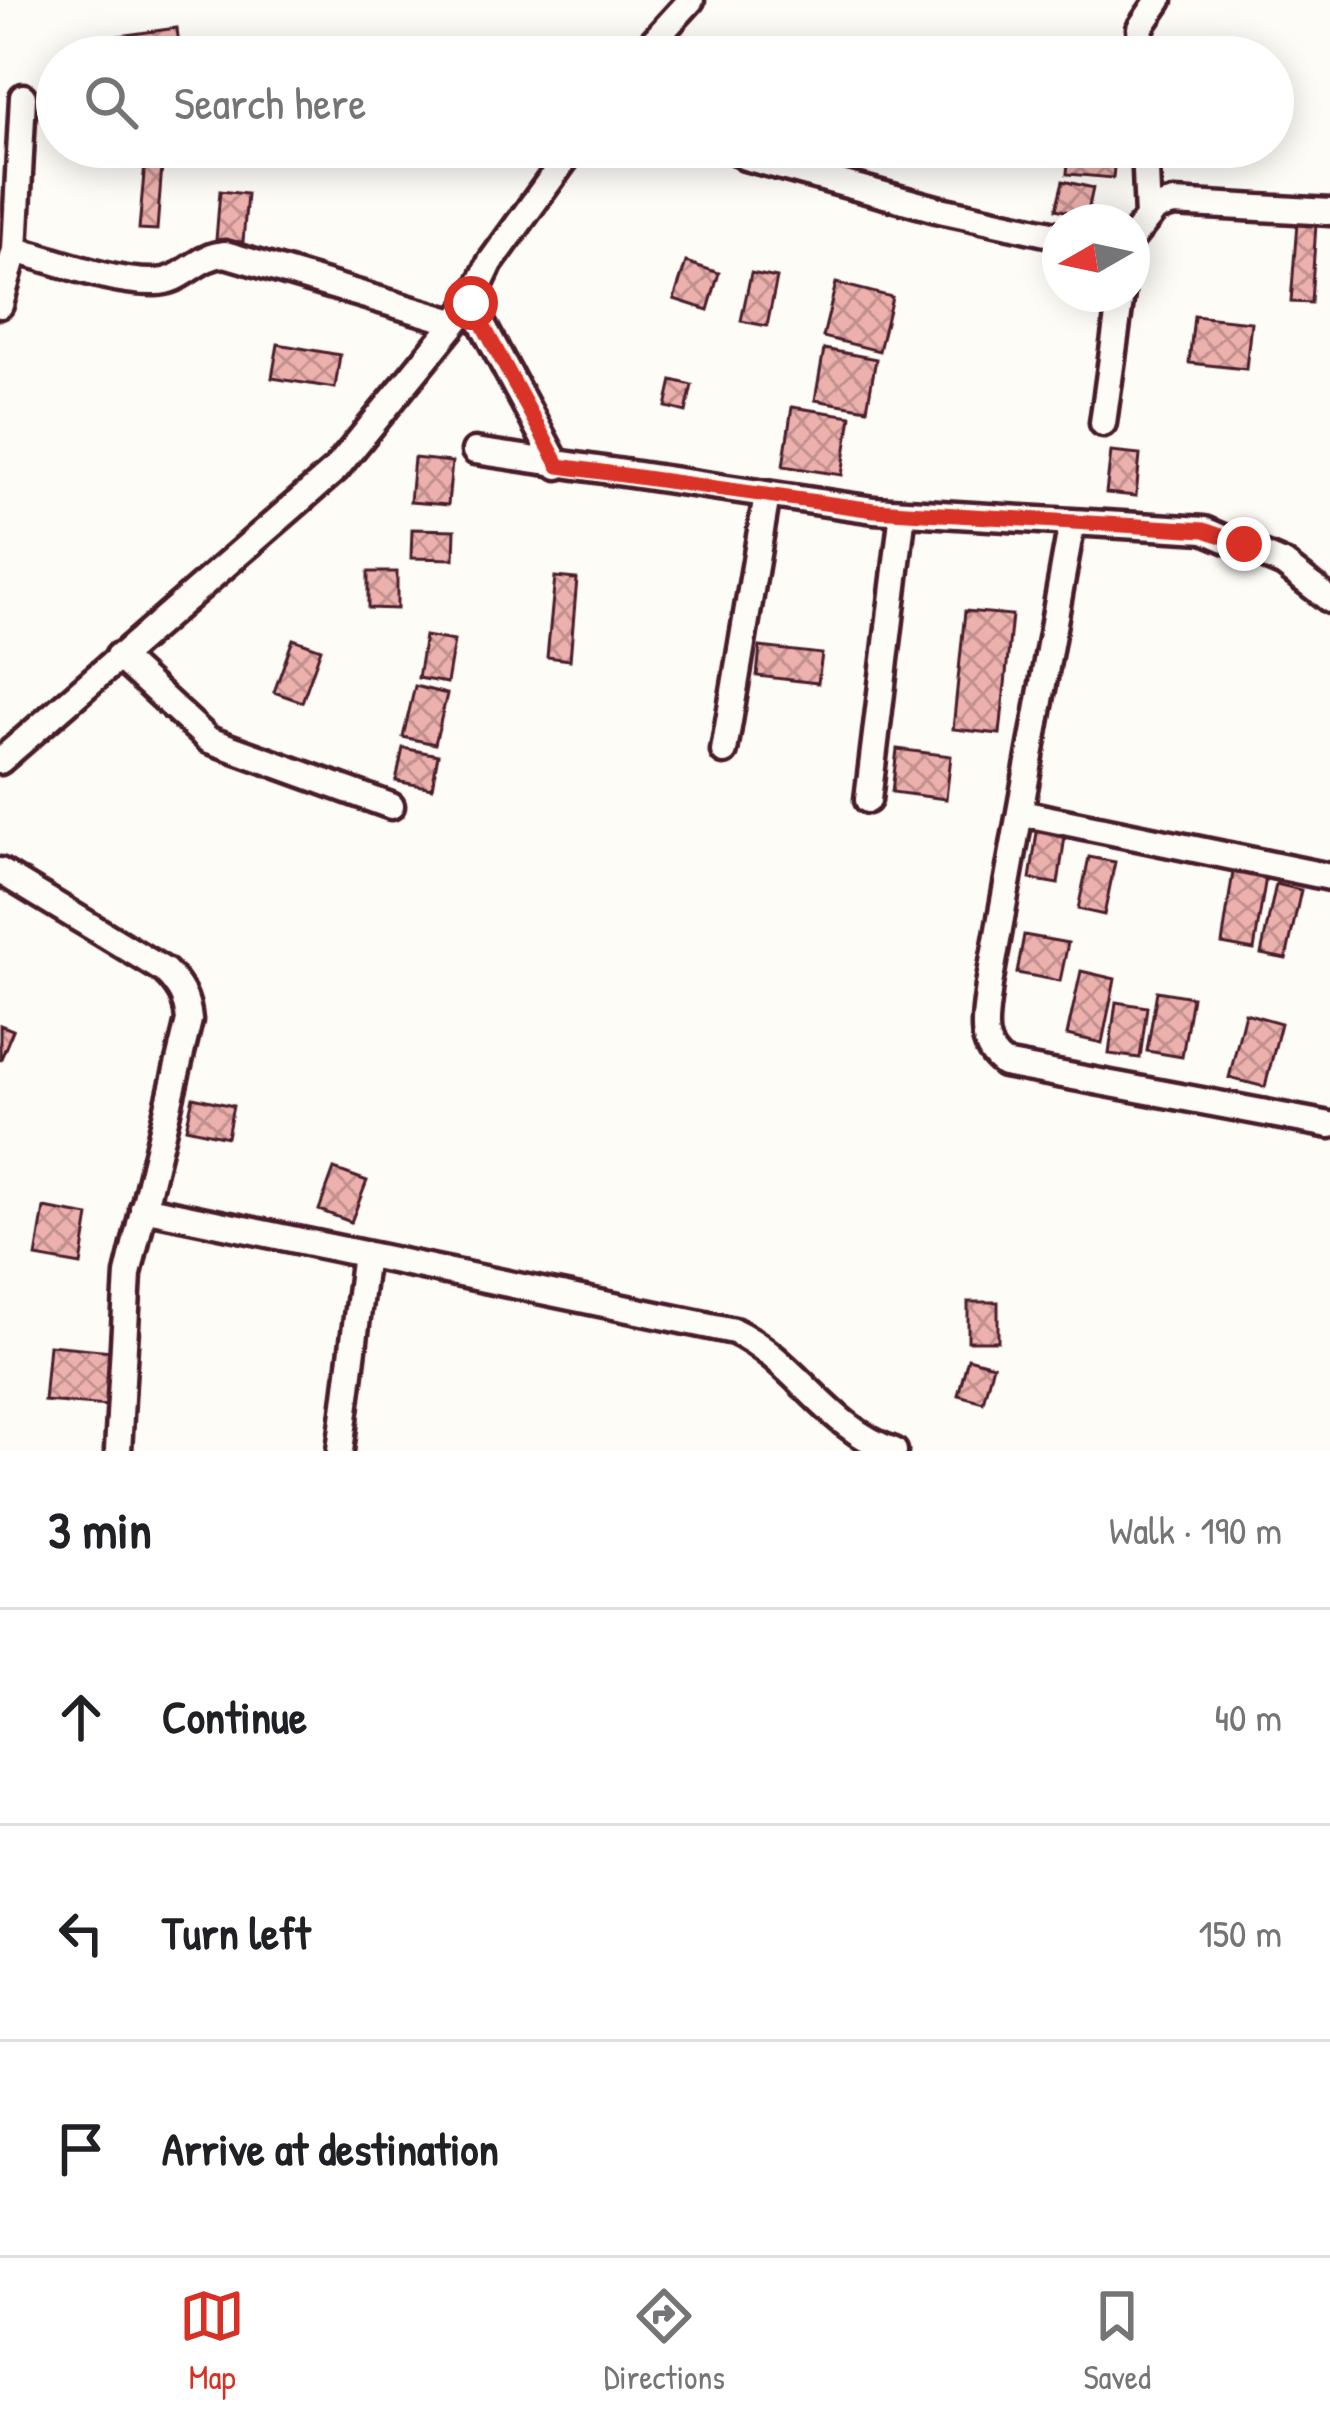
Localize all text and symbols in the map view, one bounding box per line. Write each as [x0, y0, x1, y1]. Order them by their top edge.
search box [36, 36, 1294, 168]
icon: search [78, 69, 144, 135]
text: Search here [174, 72, 366, 133]
north arrow [1042, 204, 1150, 312]
route start [444, 276, 498, 330]
route end [1217, 517, 1271, 571]
text: 3 min [48, 1495, 152, 1564]
text: Walk · 190 m [1109, 1503, 1282, 1556]
icon: ahead [48, 1684, 114, 1750]
text: Continue [162, 1686, 307, 1747]
text: 40 m [1214, 1690, 1282, 1743]
icon: left [48, 1900, 114, 1966]
text: Turn left [162, 1902, 311, 1963]
text: 150 m [1198, 1906, 1282, 1959]
icon: arrive [48, 2116, 114, 2182]
text: Arrive at destination [162, 2118, 499, 2179]
tab: Map [179, 2283, 245, 2399]
tab: Directions [604, 2283, 725, 2399]
tab: Saved [1083, 2283, 1151, 2399]

